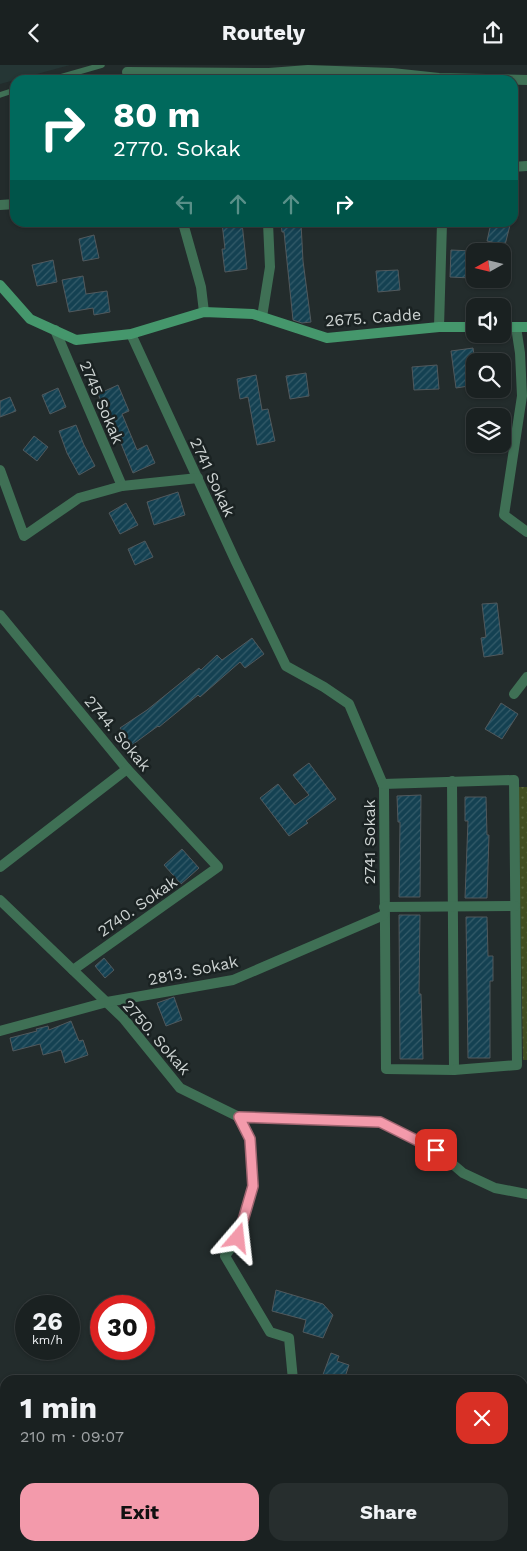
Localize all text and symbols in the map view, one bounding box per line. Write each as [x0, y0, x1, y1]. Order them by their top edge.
icon: back [20, 19, 48, 47]
icon: share [479, 19, 507, 47]
text: Routely [222, 20, 305, 45]
text: 80 m [113, 94, 200, 136]
icon: right [30, 95, 95, 160]
text: 2770. Sokak [113, 136, 241, 161]
icon: left [171, 190, 199, 218]
icon: ahead [224, 190, 252, 218]
icon: ahead [277, 190, 305, 218]
icon: right [330, 190, 358, 218]
north arrow [466, 243, 511, 287]
map controls [466, 243, 511, 453]
button: sound [466, 298, 511, 343]
street label: 2675. Cadde [324, 305, 422, 330]
button: search [466, 353, 511, 398]
street label: 2745 Sokak [76, 358, 128, 447]
button: layers [466, 408, 511, 453]
street label: 2741 Sokak [186, 435, 239, 520]
street label: 2744. Sokak [80, 692, 155, 775]
street label: 2741 Sokak [360, 799, 379, 885]
street label: 2740. Sokak [94, 872, 181, 941]
street label: 2813. Sokak [146, 952, 240, 989]
street label: 2750. Sokak [119, 996, 194, 1079]
pin [415, 1129, 457, 1171]
icon: arrive [422, 1136, 450, 1164]
position arrow [211, 1211, 263, 1263]
speed limit sign: 30 [90, 1295, 155, 1360]
text: 26 [32, 1307, 63, 1336]
text: km/h [32, 1333, 63, 1347]
text: 1 min [20, 1390, 97, 1425]
button: close [456, 1392, 508, 1444]
text: 210 m · 09:07 [20, 1427, 124, 1446]
button: Exit [20, 1483, 259, 1541]
button: Share [269, 1483, 508, 1541]

